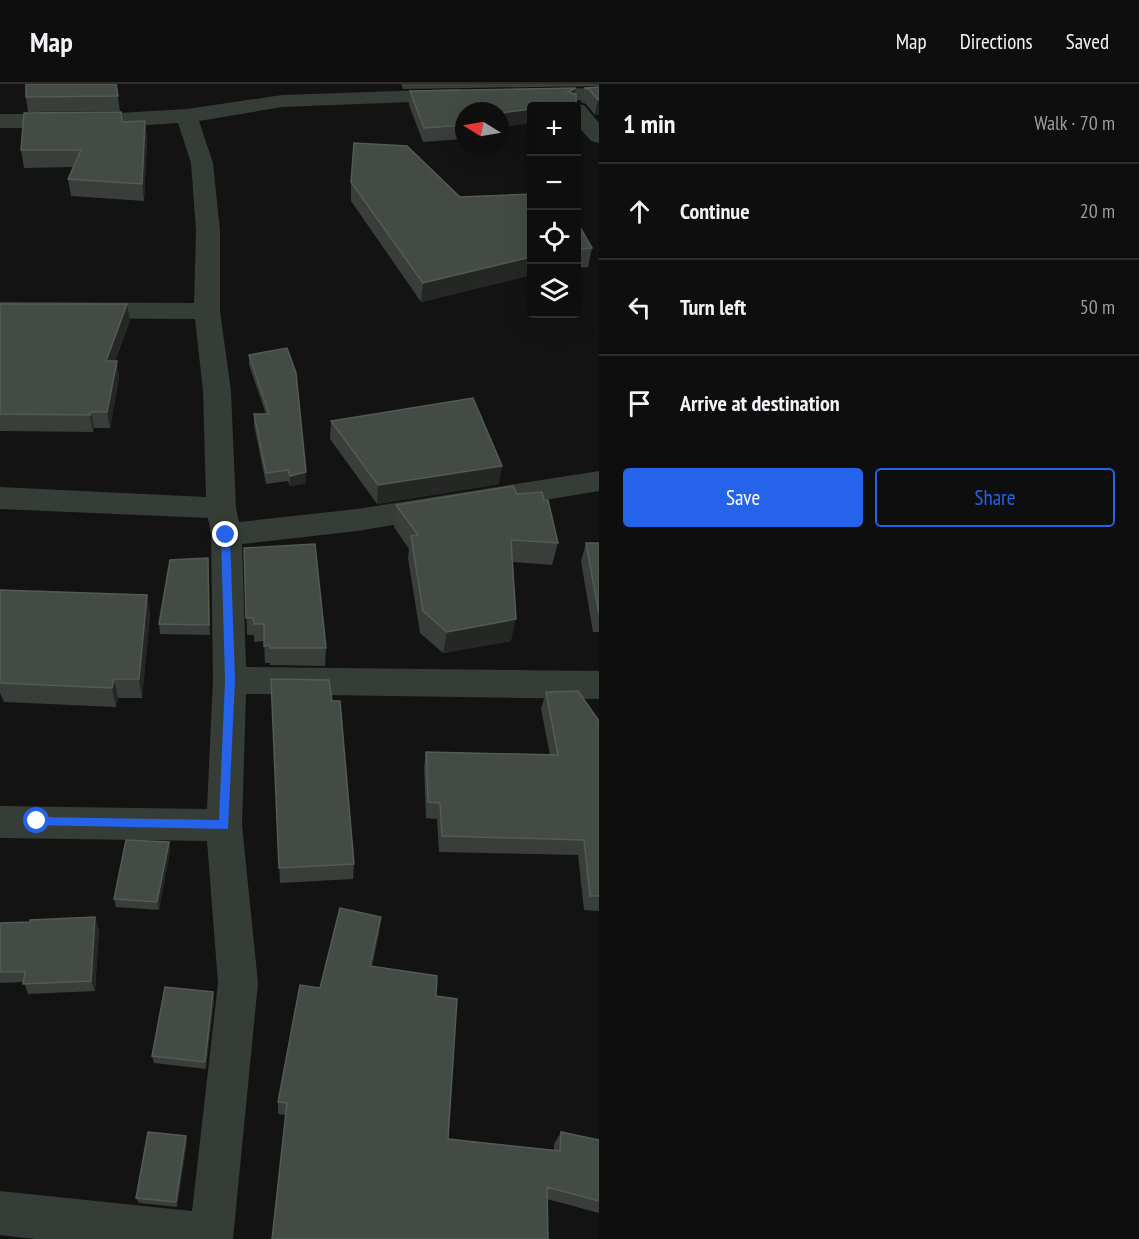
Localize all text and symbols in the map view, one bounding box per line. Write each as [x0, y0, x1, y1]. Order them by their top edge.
text: Map [30, 23, 73, 60]
text: Map [896, 28, 927, 55]
text: Directions [960, 28, 1033, 55]
text: Saved [1066, 28, 1109, 55]
north arrow [455, 102, 509, 156]
map controls [527, 102, 581, 318]
button: + [527, 102, 581, 156]
text: 1 min [623, 107, 676, 140]
text: Walk · 70 m [1034, 110, 1115, 136]
button: − [527, 156, 581, 210]
icon: ahead [623, 195, 656, 228]
text: Continue [680, 197, 750, 225]
text: 20 m [1080, 198, 1115, 224]
button: locate [527, 210, 581, 264]
button: layers [527, 264, 581, 318]
icon: left [623, 291, 656, 324]
text: Turn left [680, 293, 746, 321]
text: 50 m [1080, 294, 1115, 320]
icon: arrive [623, 387, 656, 420]
text: Arrive at destination [680, 389, 840, 417]
button: Save [623, 468, 863, 527]
button: Share [875, 468, 1115, 527]
route end [212, 521, 238, 547]
route start [23, 807, 49, 833]

